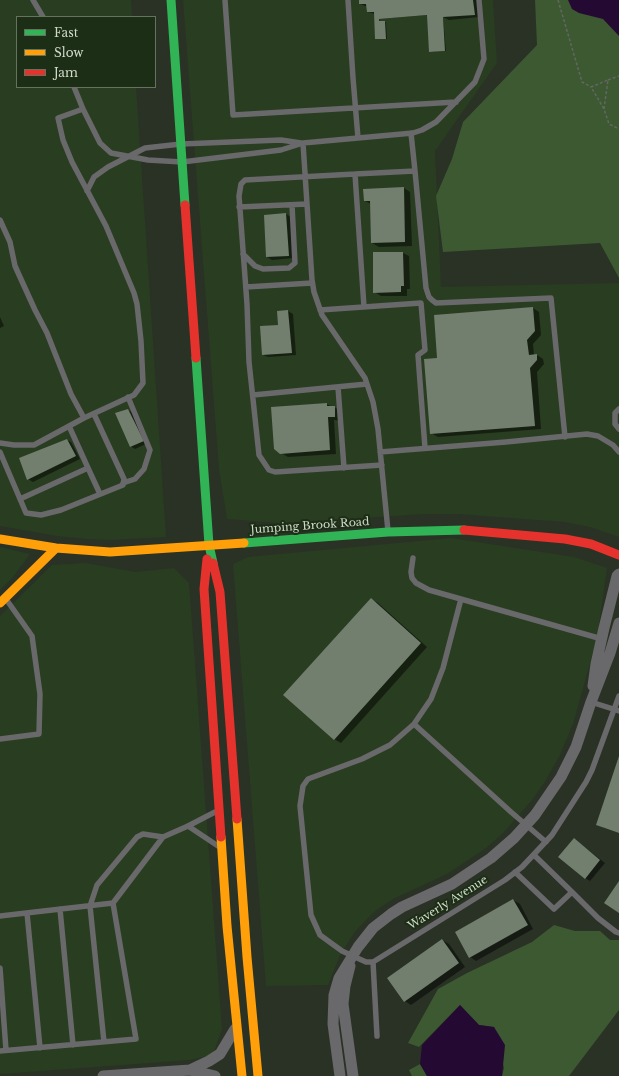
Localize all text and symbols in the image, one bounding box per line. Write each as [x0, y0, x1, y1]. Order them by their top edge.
legend [16, 16, 156, 88]
text: Fast [54, 25, 78, 40]
text: Slow [54, 45, 83, 60]
text: Jam [54, 65, 78, 80]
street label: Jumping Brook Road [250, 515, 370, 537]
street label: Waverly Avenue [406, 873, 490, 933]

